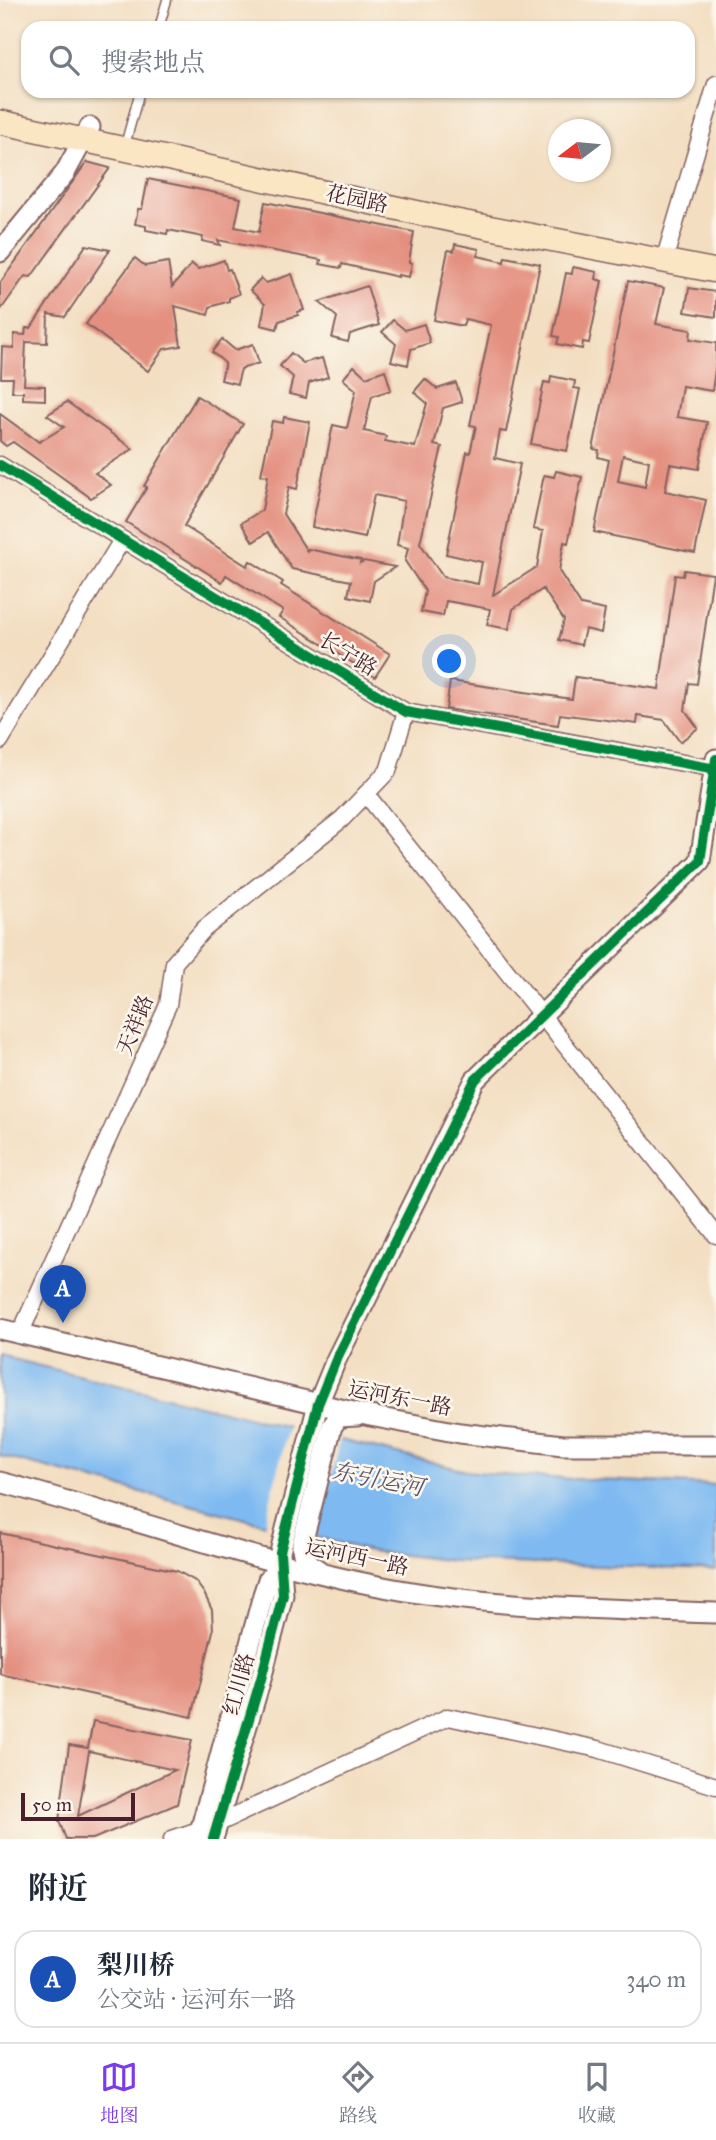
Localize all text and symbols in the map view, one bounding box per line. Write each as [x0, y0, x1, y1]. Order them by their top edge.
search box [21, 21, 695, 98]
icon: search [45, 41, 83, 79]
text: 搜索地点 [101, 46, 205, 78]
north arrow [548, 119, 611, 182]
street label: 花园路 [323, 180, 391, 218]
street label: 长宁路 [314, 627, 382, 681]
your location [432, 644, 466, 678]
street label: 天祥路 [111, 991, 159, 1059]
pin: A [40, 1265, 86, 1323]
street label: 运河东一路 [346, 1375, 454, 1421]
water label: 东引运河 [330, 1456, 430, 1502]
street label: 运河西一路 [303, 1533, 411, 1581]
street label: 红川路 [218, 1650, 260, 1718]
scale bar [21, 1790, 135, 1822]
text: 50 m [32, 1793, 72, 1816]
text: 附近 [28, 1870, 88, 1906]
text: 梨川桥 [97, 1949, 175, 1981]
text: A [45, 1965, 61, 1993]
text: 340 m [626, 1965, 686, 1993]
text: 公交站 · 运河东一路 [97, 1985, 296, 2013]
tab: 地图 [100, 2058, 138, 2127]
tab: 路线 [339, 2058, 377, 2127]
tab: 收藏 [578, 2058, 616, 2127]

